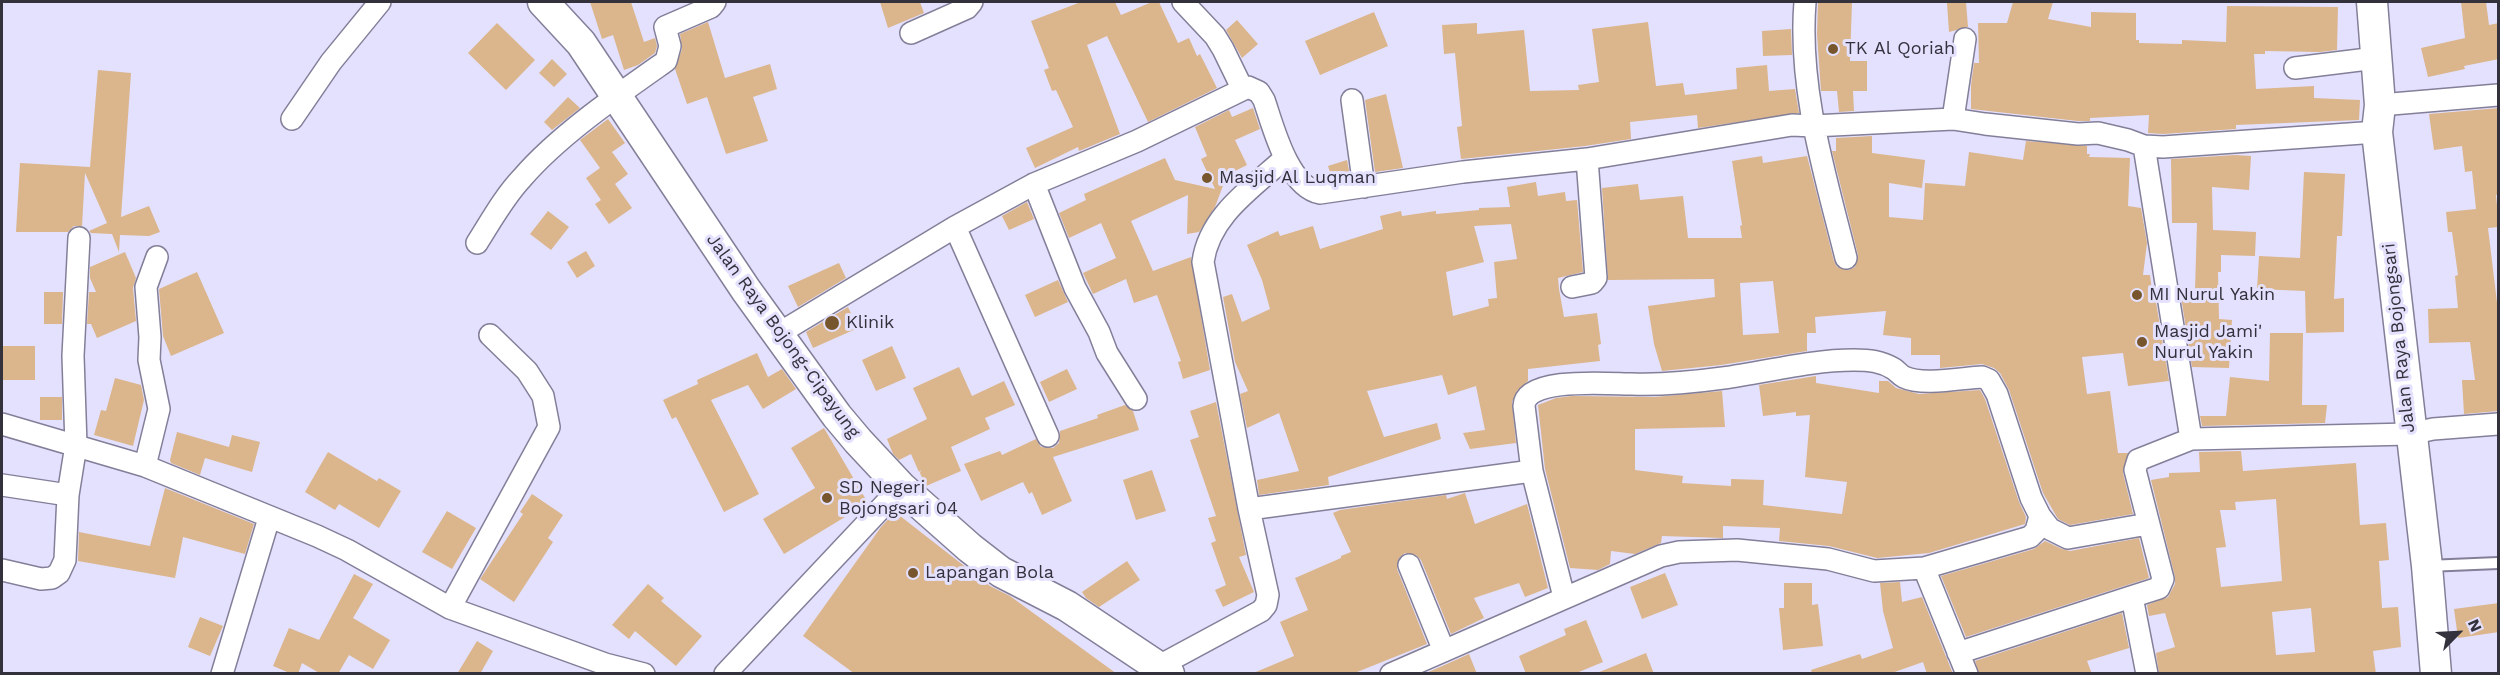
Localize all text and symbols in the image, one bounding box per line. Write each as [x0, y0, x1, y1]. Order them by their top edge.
place label: TK Al Qoriah [1845, 38, 1955, 60]
marker: TK Al Qoriah [1826, 42, 1840, 56]
place label: Masjid Al Luqman [1219, 167, 1376, 189]
marker: Masjid Al Luqman [1200, 171, 1214, 185]
street label: Jalan Raya Bojong-Cipayung [702, 230, 864, 442]
street label: Jalan Raya Bojongsari [2378, 242, 2420, 434]
place label: MI Nurul Yakin [2149, 284, 2275, 306]
marker: MI Nurul Yakin [2130, 288, 2144, 302]
place label: Klinik [846, 312, 894, 334]
marker: Klinik [823, 314, 841, 332]
place label: Masjid Jami' Nurul Yakin [2154, 321, 2262, 364]
marker: Masjid Jami' Nurul Yakin [2135, 335, 2149, 349]
place label: SD Negeri Bojongsari 04 [839, 477, 958, 520]
marker: SD Negeri Bojongsari 04 [820, 491, 834, 505]
place label: Lapangan Bola [925, 562, 1054, 584]
marker: Lapangan Bola [906, 566, 920, 580]
north arrow [2428, 603, 2488, 663]
text: N [2464, 616, 2486, 635]

